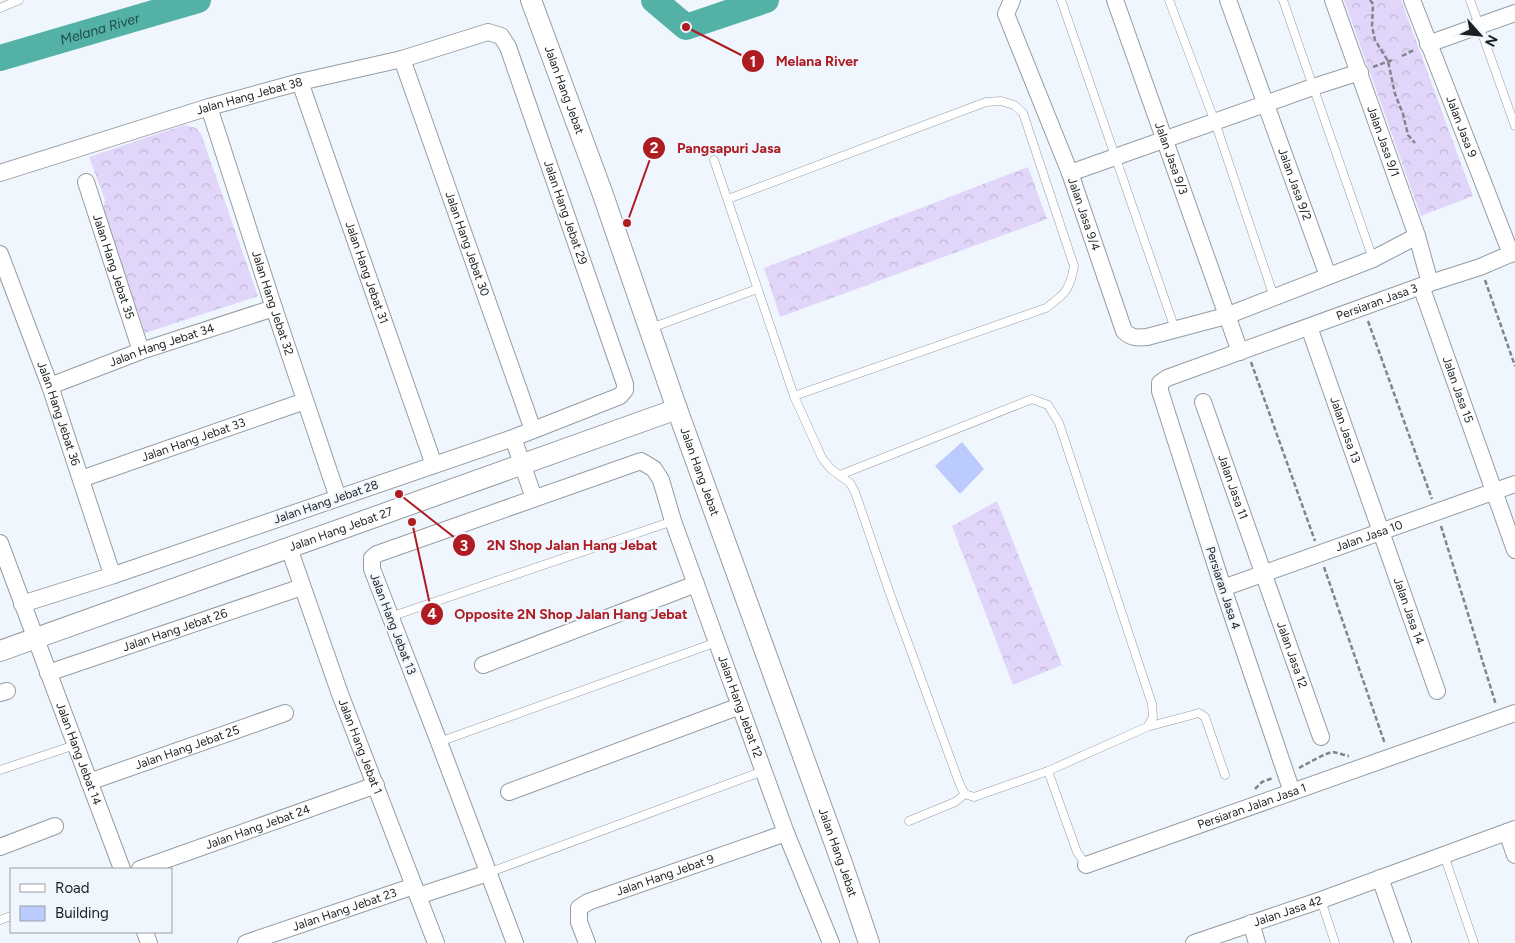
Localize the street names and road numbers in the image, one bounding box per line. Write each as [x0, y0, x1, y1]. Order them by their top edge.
street label: Jalan Hang Jebat [542, 44, 587, 137]
street label: Jalan Hang Jebat 38 [194, 75, 304, 118]
street label: Jalan Jasa 9 [1443, 94, 1480, 160]
street label: Jalan Jasa 9/1 [1364, 104, 1402, 179]
street label: Jalan Jasa 9/3 [1152, 120, 1190, 196]
street label: Jalan Jasa 9/2 [1275, 146, 1314, 222]
street label: Jalan Hang Jebat 29 [541, 158, 590, 267]
street label: Jalan Jasa 9/4 [1065, 176, 1103, 253]
street label: Jalan Hang Jebat 30 [442, 189, 492, 298]
street label: Jalan Hang Jebat 35 [90, 212, 137, 321]
street label: Jalan Hang Jebat 31 [342, 220, 391, 326]
street label: Jalan Hang Jebat 32 [249, 249, 296, 357]
street label: Persiaran Jasa 3 [1334, 281, 1419, 323]
street label: Jalan Hang Jebat 34 [107, 321, 216, 370]
street label: Jalan Jasa 15 [1440, 354, 1476, 425]
street label: Jalan Hang Jebat 36 [34, 359, 83, 468]
street label: Jalan Jasa 13 [1327, 395, 1363, 465]
street label: Jalan Hang Jebat 33 [140, 415, 247, 464]
street label: Jalan Hang Jebat [677, 426, 722, 518]
street label: Jalan Jasa 11 [1215, 453, 1251, 521]
street label: Jalan Hang Jebat 28 [272, 477, 380, 527]
street label: Jalan Hang Jebat 27 [287, 504, 395, 554]
street label: Jalan Jasa 10 [1333, 517, 1405, 554]
street label: Persiaran Jasa 4 [1203, 545, 1243, 632]
street label: Jalan Hang Jebat 13 [367, 571, 419, 677]
street label: Jalan Jasa 14 [1391, 576, 1427, 647]
street label: Jalan Hang Jebat 26 [121, 606, 229, 654]
street label: Jalan Jasa 12 [1274, 620, 1310, 690]
street label: Jalan Hang Jebat 12 [715, 653, 765, 760]
street label: Jalan Hang Jebat 1 [336, 697, 385, 796]
street label: Jalan Hang Jebat 14 [53, 700, 105, 807]
street label: Jalan Hang Jebat 25 [133, 723, 241, 772]
street label: Persiaran Jalan Jasa 1 [1196, 780, 1308, 832]
street label: Jalan Hang Jebat 24 [203, 802, 313, 852]
street label: Jalan Hang Jebat [816, 806, 860, 899]
street label: Jalan Hang Jebat 9 [614, 852, 716, 899]
street label: Jalan Hang Jebat 23 [290, 885, 398, 934]
street label: Jalan Jasa 42 [1251, 893, 1324, 929]

